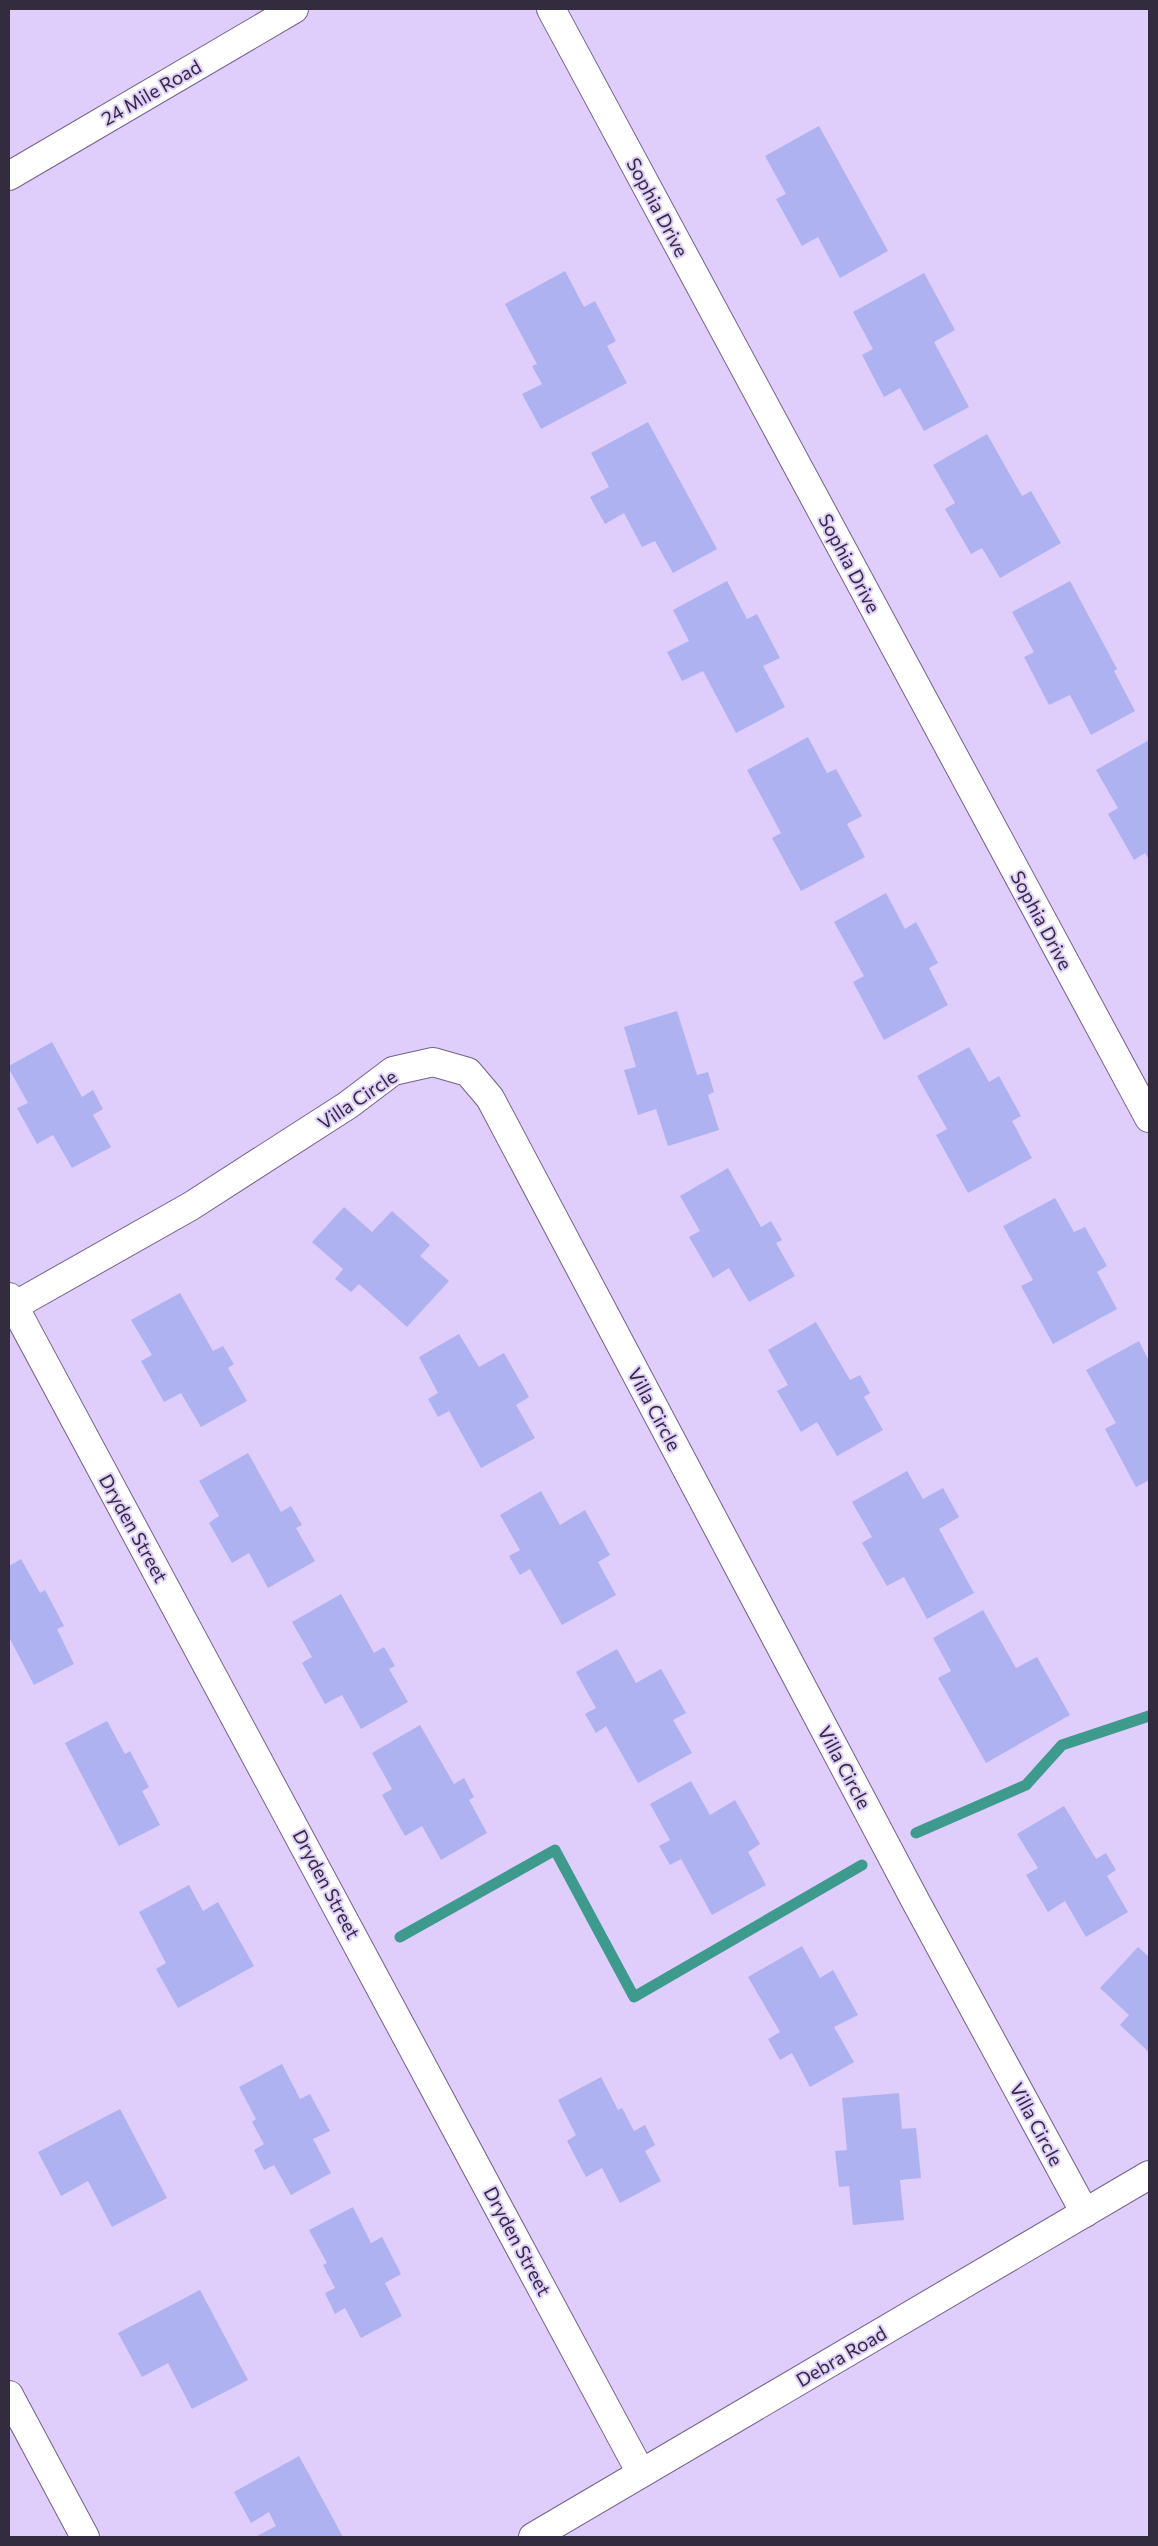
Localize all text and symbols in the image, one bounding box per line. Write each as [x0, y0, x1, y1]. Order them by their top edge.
street label: 24 Mile Road [97, 54, 205, 130]
street label: Sophia Drive [622, 153, 694, 261]
street label: Sophia Drive [814, 509, 886, 617]
street label: Sophia Drive [1006, 866, 1078, 974]
street label: Villa Circle [313, 1064, 401, 1134]
street label: Villa Circle [624, 1364, 686, 1454]
street label: Dryden Street [95, 1470, 173, 1586]
street label: Villa Circle [814, 1722, 876, 1812]
street label: Dryden Street [289, 1825, 366, 1943]
street label: Villa Circle [1006, 2079, 1068, 2169]
street label: Dryden Street [480, 2182, 557, 2300]
street label: Debra Road [792, 2321, 890, 2391]

